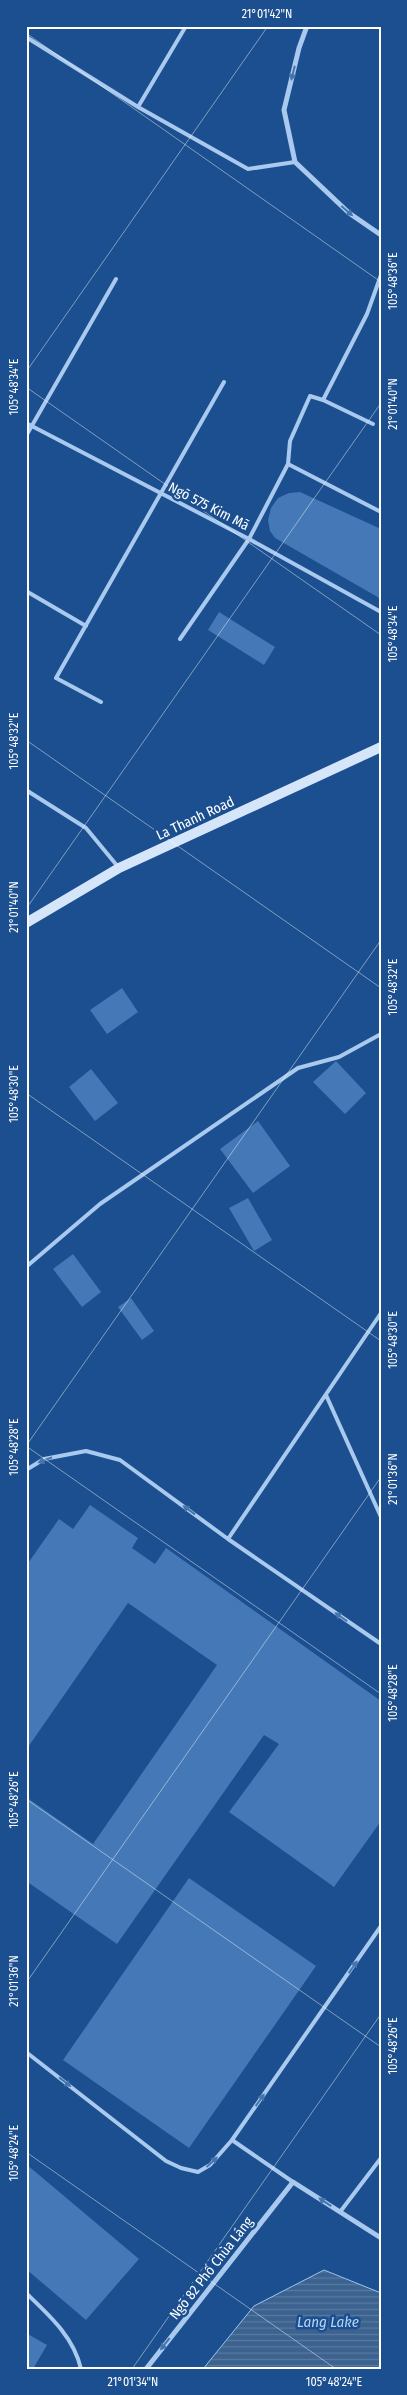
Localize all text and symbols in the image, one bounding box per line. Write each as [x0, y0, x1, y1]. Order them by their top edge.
text: 21°01'42"N [242, 7, 292, 21]
one-way arrow [289, 65, 297, 80]
one-way arrow [340, 205, 353, 216]
text: 105°48'36"E [386, 252, 400, 310]
text: 105°48'34"E [7, 358, 21, 415]
text: 21°01'40"N [386, 378, 400, 430]
street label: Ngõ 575 Kim Mã [165, 479, 252, 534]
text: 105°48'34"E [386, 605, 400, 662]
text: 105°48'32"E [7, 712, 21, 769]
street label: La Thanh Road [154, 793, 237, 844]
text: 21°01'40"N [7, 881, 21, 933]
text: 105°48'32"E [386, 958, 400, 1015]
text: 105°48'30"E [7, 1065, 21, 1123]
text: 105°48'30"E [386, 1311, 400, 1369]
text: 105°48'28"E [7, 1418, 21, 1476]
text: 21°01'36"N [386, 1453, 400, 1505]
one-way arrow [37, 1456, 52, 1464]
one-way arrow [182, 1505, 196, 1515]
one-way arrow [334, 1612, 347, 1622]
text: 105°48'28"E [386, 1664, 400, 1722]
text: 105°48'26"E [7, 1771, 21, 1829]
text: 21°01'36"N [7, 1955, 21, 2007]
one-way arrow [348, 1960, 358, 1974]
text: 105°48'26"E [386, 2017, 400, 2075]
one-way arrow [58, 2076, 71, 2087]
one-way arrow [255, 2093, 265, 2107]
text: 105°48'24"E [7, 2124, 21, 2181]
one-way arrow [205, 2156, 218, 2167]
one-way arrow [318, 2198, 332, 2207]
street label: Ngõ 82 Phố Chùa Láng [165, 2213, 257, 2323]
water label: Lang Lake [297, 2313, 359, 2331]
one-way arrow [160, 2337, 171, 2350]
text: 21°01'34"N [108, 2375, 158, 2389]
text: 105°48'24"E [306, 2375, 363, 2389]

